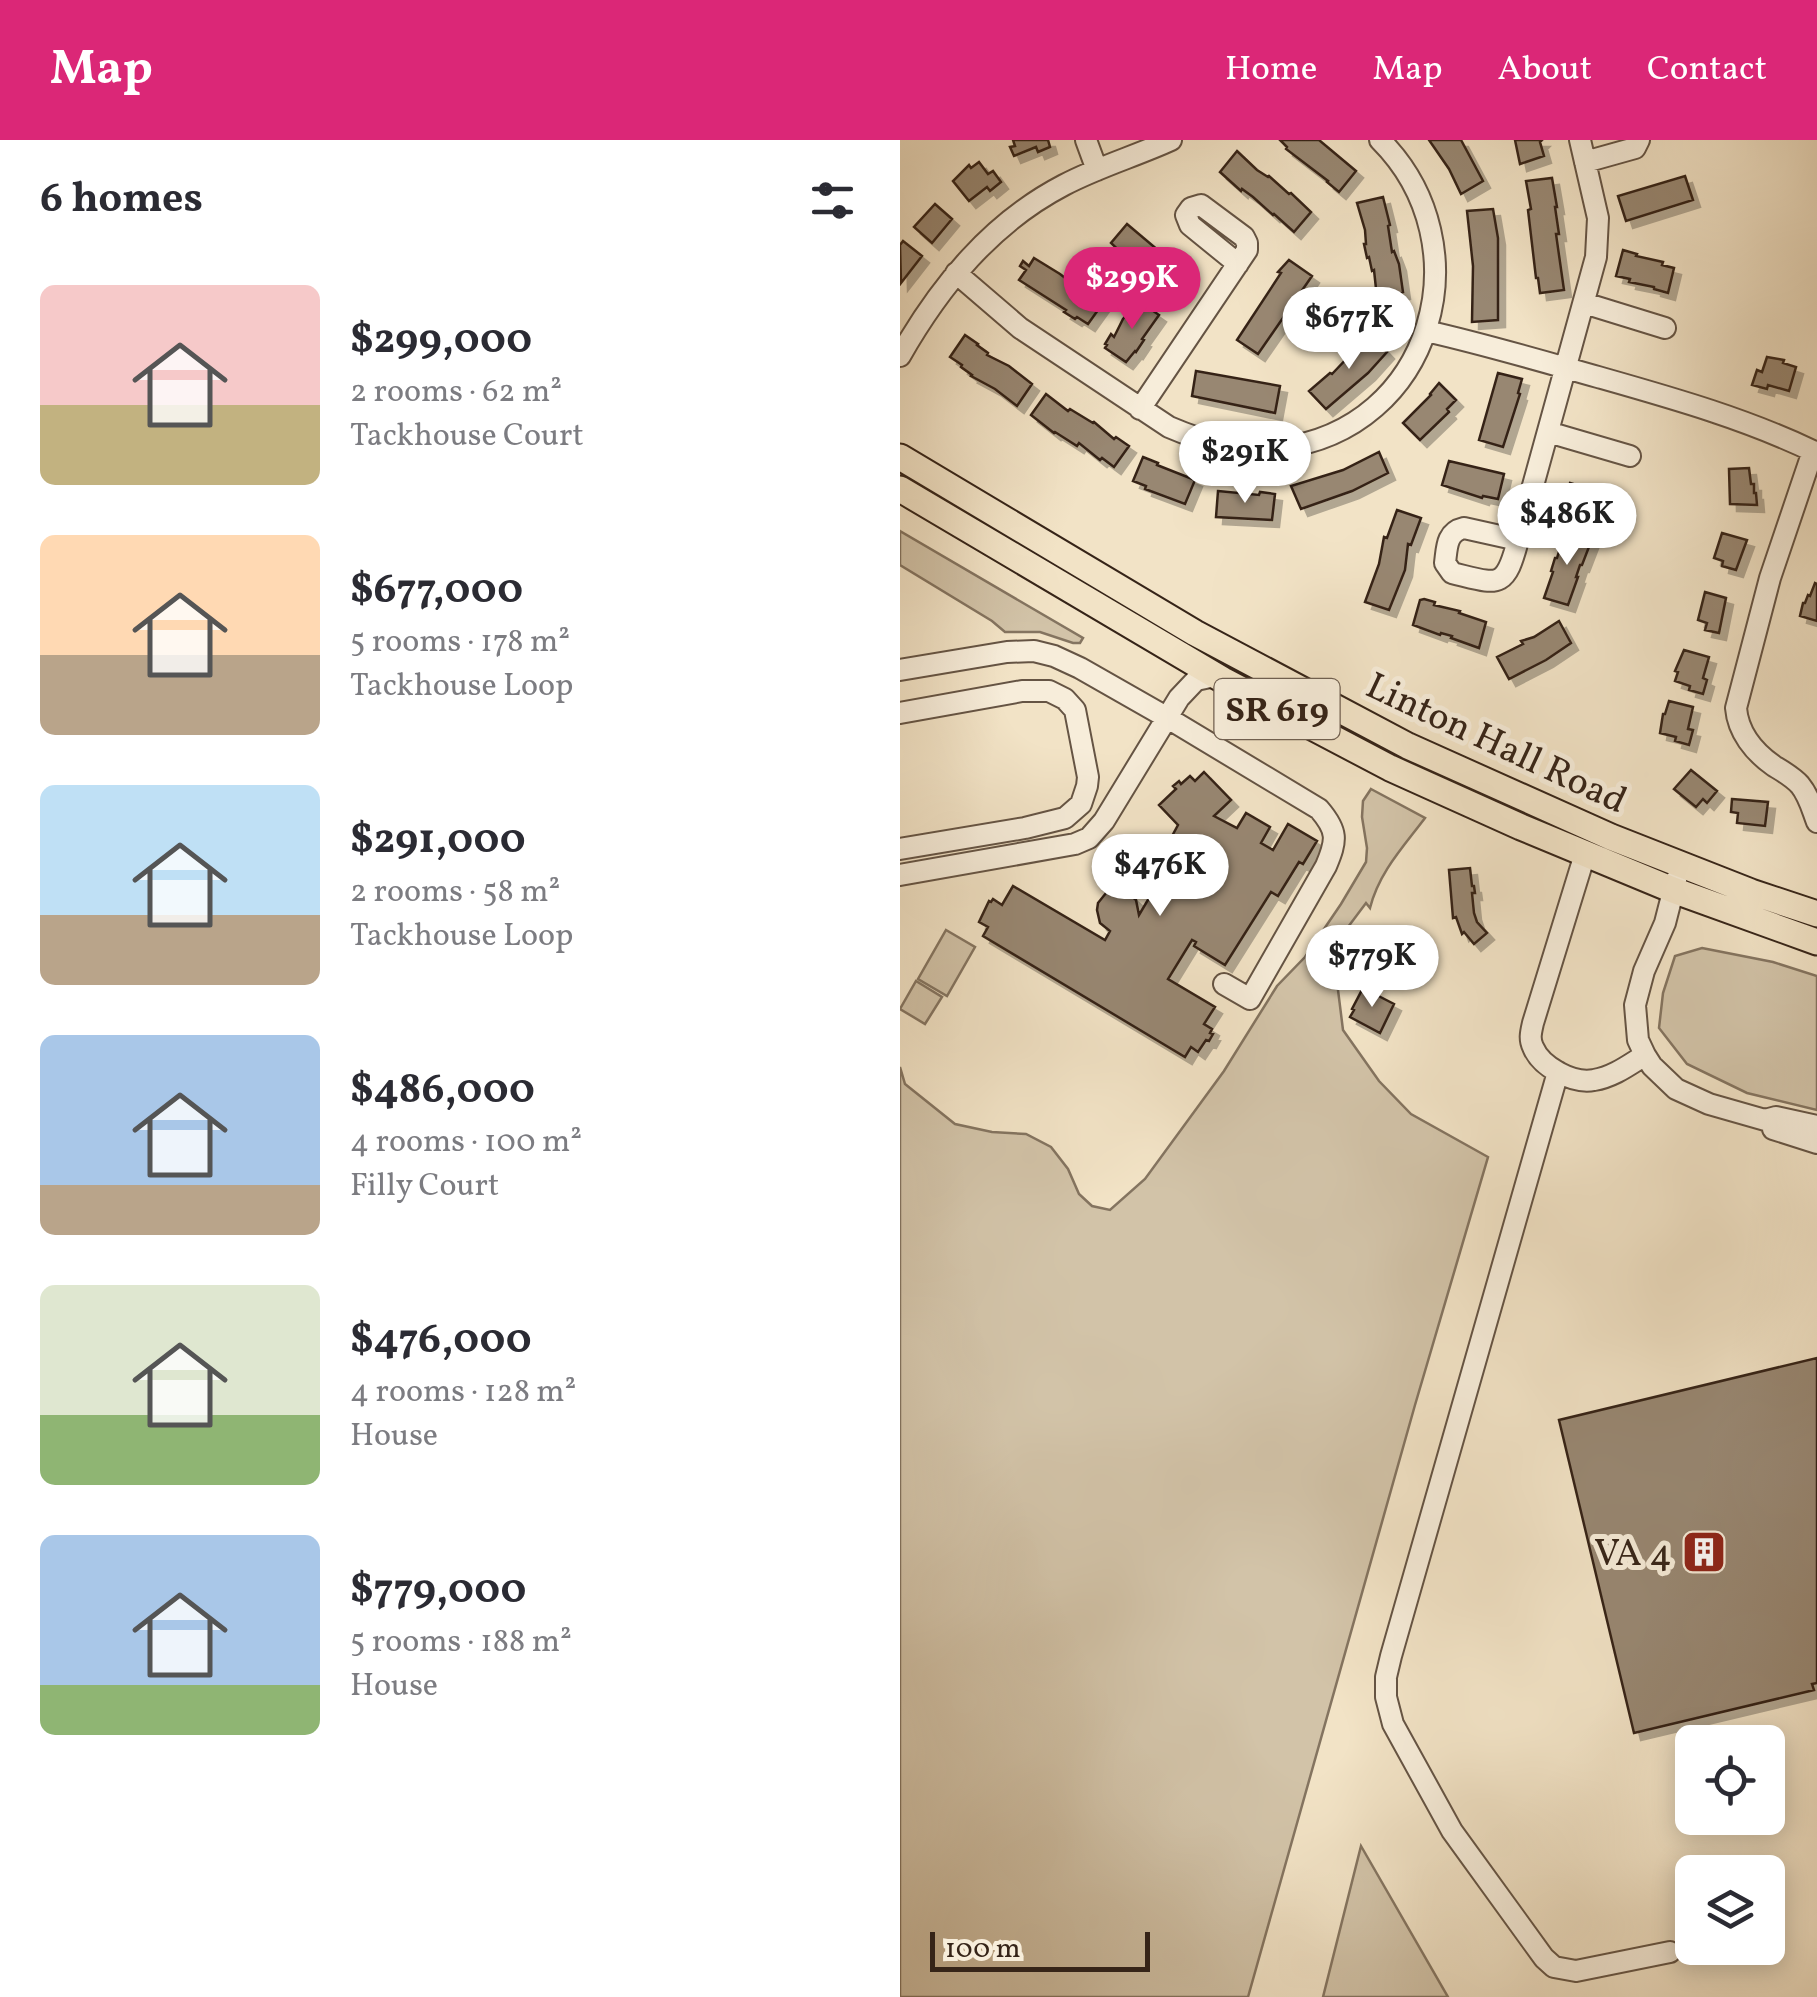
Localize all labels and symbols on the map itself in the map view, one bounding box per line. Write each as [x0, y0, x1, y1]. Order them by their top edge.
pin: $299K [1062, 247, 1202, 332]
pin: $677K [1279, 287, 1419, 372]
pin: $291K [1175, 421, 1315, 506]
pin: $486K [1497, 483, 1637, 568]
street label: Linton Hall Road [1356, 661, 1635, 829]
road number: SR 619 [1214, 679, 1340, 739]
pin: $476K [1090, 834, 1230, 919]
pin: $779K [1302, 925, 1442, 1010]
place label: VA 4 [1594, 1529, 1672, 1582]
building icon: VA 4 [1681, 1529, 1727, 1575]
scale bar [930, 1927, 1150, 1972]

